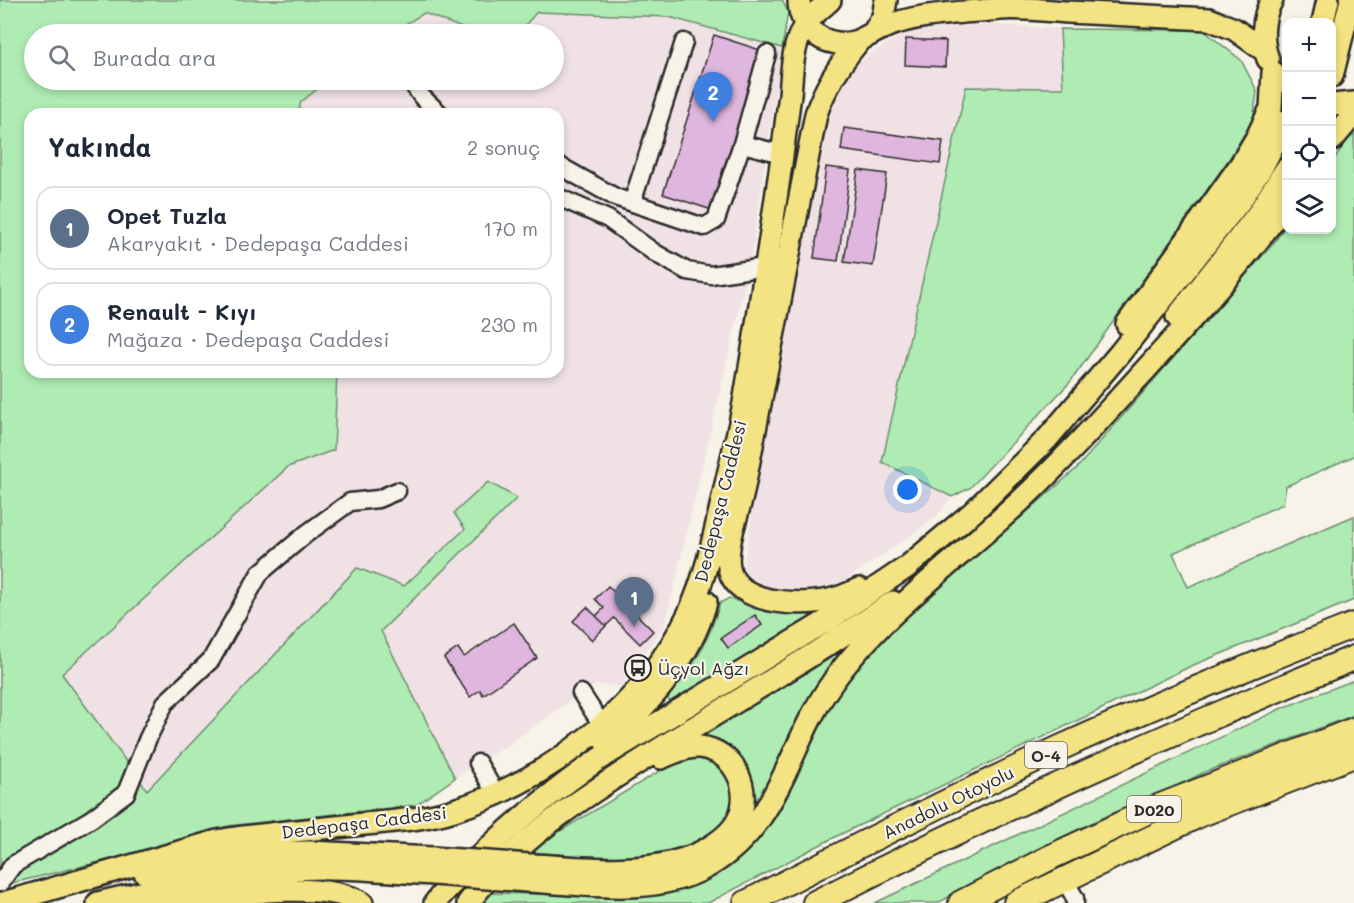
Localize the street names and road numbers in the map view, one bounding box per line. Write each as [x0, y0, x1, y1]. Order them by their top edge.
street label: Dedepaşa Caddesi [688, 417, 752, 585]
road number: O-4 [1025, 742, 1067, 768]
street label: Anadolu Otoyolu [878, 760, 1018, 844]
road number: D020 [1127, 796, 1181, 822]
street label: Dedepaşa Caddesi [280, 800, 448, 844]

